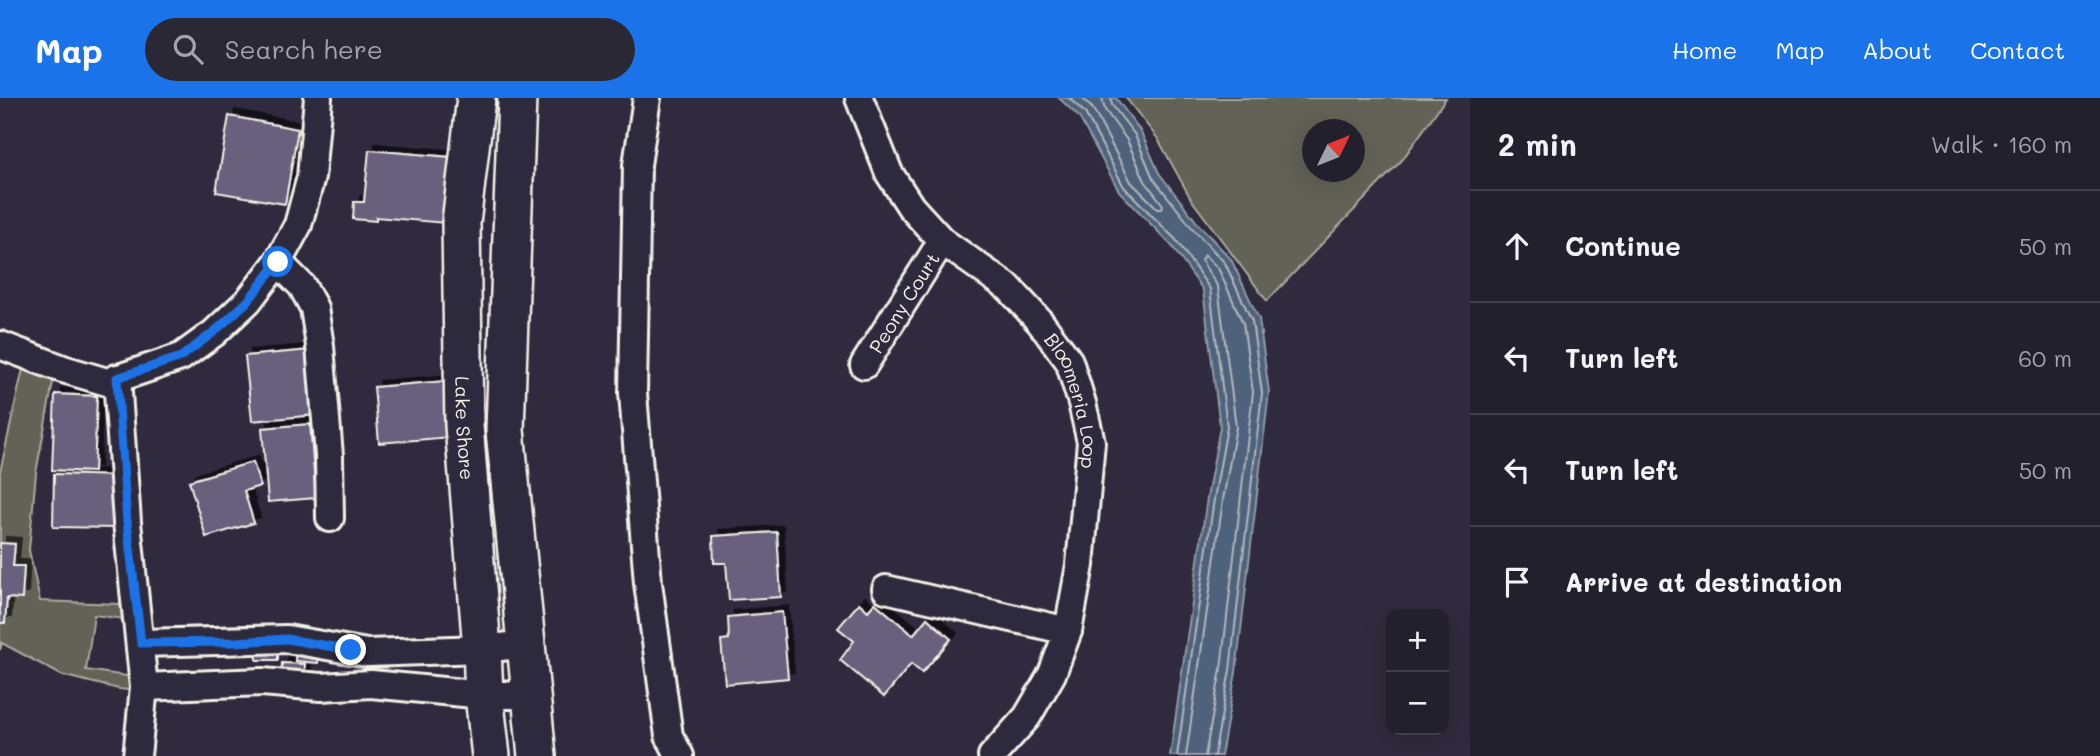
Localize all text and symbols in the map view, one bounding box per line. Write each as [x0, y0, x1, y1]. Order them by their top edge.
search box [145, 18, 635, 81]
text: Map [35, 28, 103, 71]
icon: search [169, 30, 207, 68]
text: Search here [225, 32, 383, 66]
text: Home [1672, 34, 1737, 65]
text: Map [1775, 34, 1824, 65]
text: About [1862, 34, 1932, 65]
text: Contact [1970, 34, 2065, 65]
north arrow [1302, 119, 1365, 182]
text: 2 min [1498, 124, 1577, 164]
text: Walk · 160 m [1931, 129, 2072, 159]
icon: ahead [1498, 227, 1536, 265]
text: Continue [1565, 229, 1681, 263]
text: 50 m [2019, 231, 2072, 261]
route start [262, 246, 293, 277]
street label: Peony Court [862, 247, 944, 357]
street label: Bloomeria Loop [1040, 327, 1104, 470]
icon: left [1498, 339, 1536, 377]
text: Turn left [1565, 341, 1678, 375]
text: 60 m [2018, 343, 2072, 373]
street label: Lake Shore [451, 376, 481, 481]
icon: left [1498, 451, 1536, 489]
text: Turn left [1565, 453, 1678, 487]
text: 50 m [2019, 455, 2072, 485]
icon: arrive [1498, 563, 1536, 601]
text: Arrive at destination [1565, 565, 1842, 599]
map controls [1386, 609, 1449, 735]
button: + [1386, 609, 1449, 672]
route end [335, 634, 366, 665]
button: − [1386, 672, 1449, 735]

